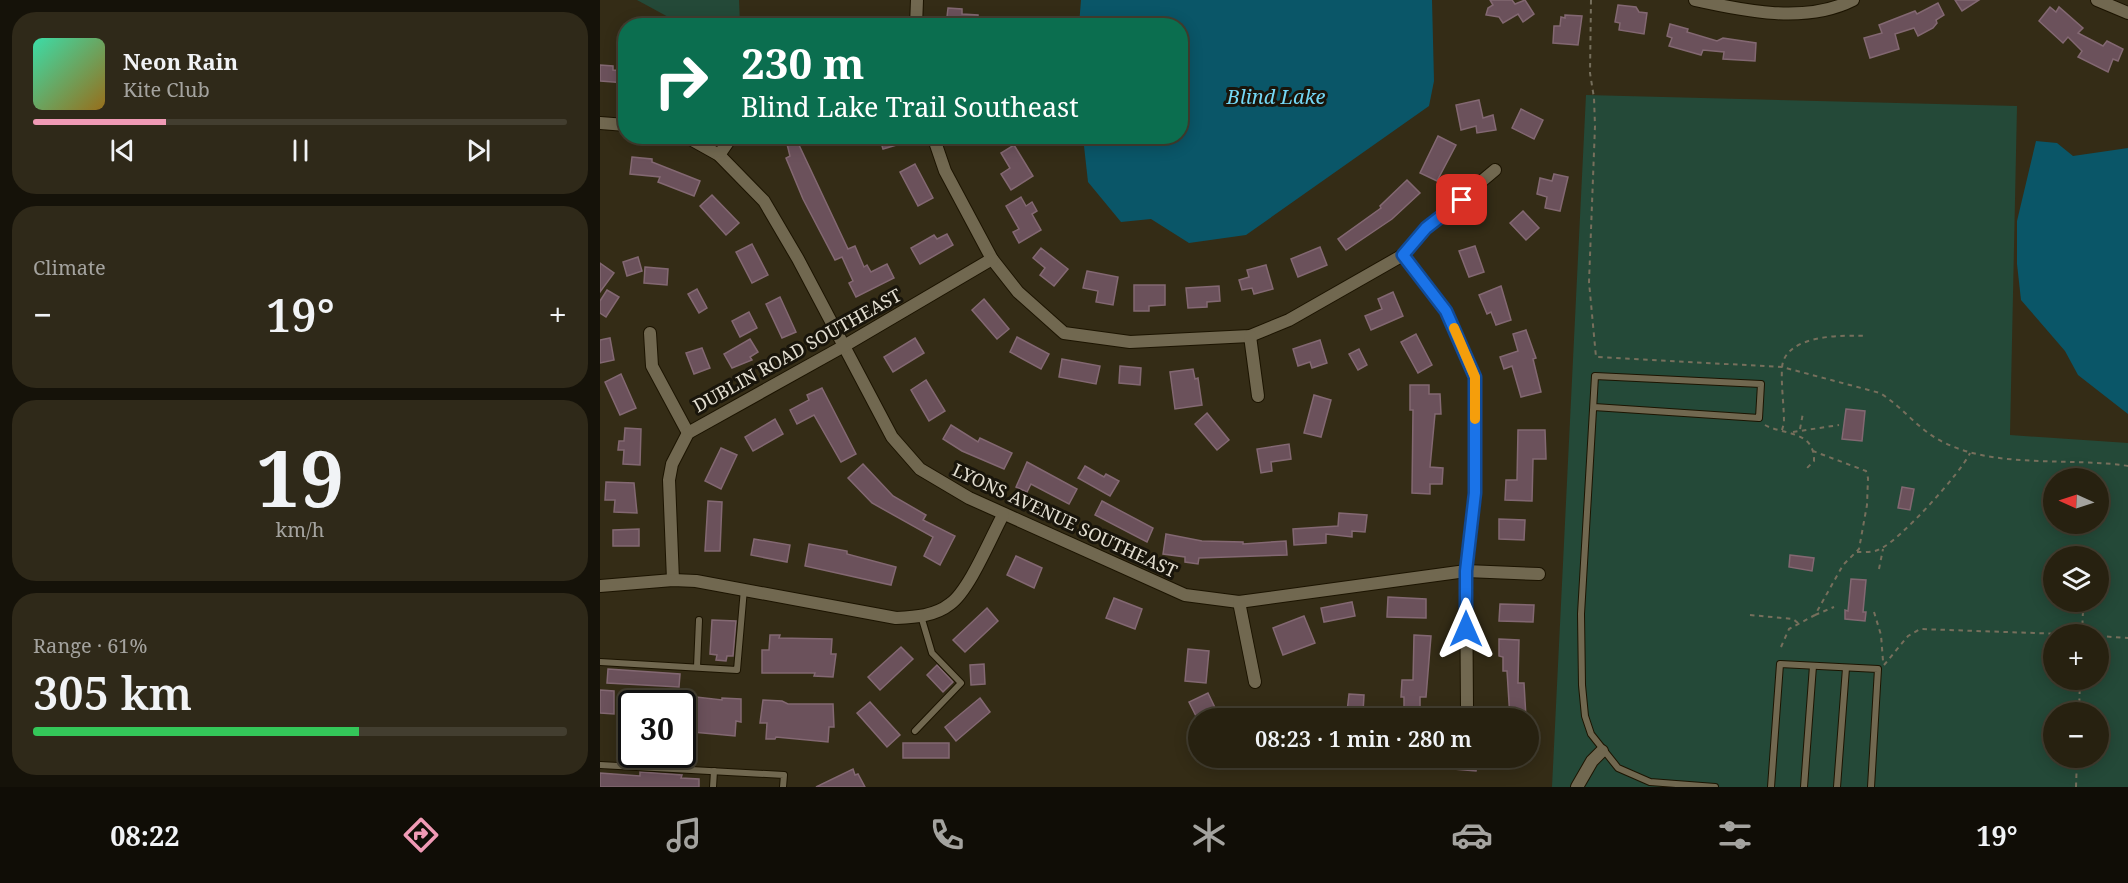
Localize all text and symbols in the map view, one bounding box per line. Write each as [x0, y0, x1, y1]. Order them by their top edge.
text: 230 m [741, 34, 865, 91]
icon: right [642, 42, 720, 120]
text: Neon Rain [123, 46, 238, 76]
text: Kite Club [123, 76, 210, 103]
water label: Blind Lake [1226, 83, 1326, 110]
text: Blind Lake Trail Southeast [741, 88, 1079, 125]
icon: previous [106, 134, 139, 167]
icon: pause [284, 134, 317, 167]
icon: next [462, 134, 495, 167]
pin [1436, 174, 1487, 225]
icon: arrive [1445, 183, 1478, 216]
text: Climate [33, 254, 106, 281]
street label: DUBLIN ROAD SOUTHEAST [689, 283, 905, 417]
text: 19° [266, 284, 335, 345]
text: − [33, 292, 52, 337]
text: + [549, 292, 567, 337]
text: 19 [256, 424, 344, 530]
street label: LYONS AVENUE SOUTHEAST [949, 457, 1181, 583]
north arrow [2043, 468, 2109, 534]
map controls [2043, 468, 2109, 768]
text: km/h [275, 516, 325, 543]
button: layers [2043, 546, 2109, 612]
position arrow [1434, 597, 1498, 661]
button: + [2043, 624, 2109, 690]
text: Range · 61% [33, 632, 147, 659]
text: 305 km [33, 662, 192, 723]
speed limit sign: 30 [618, 690, 696, 768]
button: − [2043, 702, 2109, 768]
text: 08:23 · 1 min · 280 m [1255, 723, 1472, 753]
icon: directions [400, 814, 442, 856]
icon: music [663, 814, 705, 856]
icon: phone [926, 814, 968, 856]
icon: climate [1188, 814, 1230, 856]
icon: car [1451, 814, 1493, 856]
icon: filters [1714, 814, 1756, 856]
text: 08:22 [110, 817, 180, 854]
text: 19° [1976, 817, 2018, 854]

